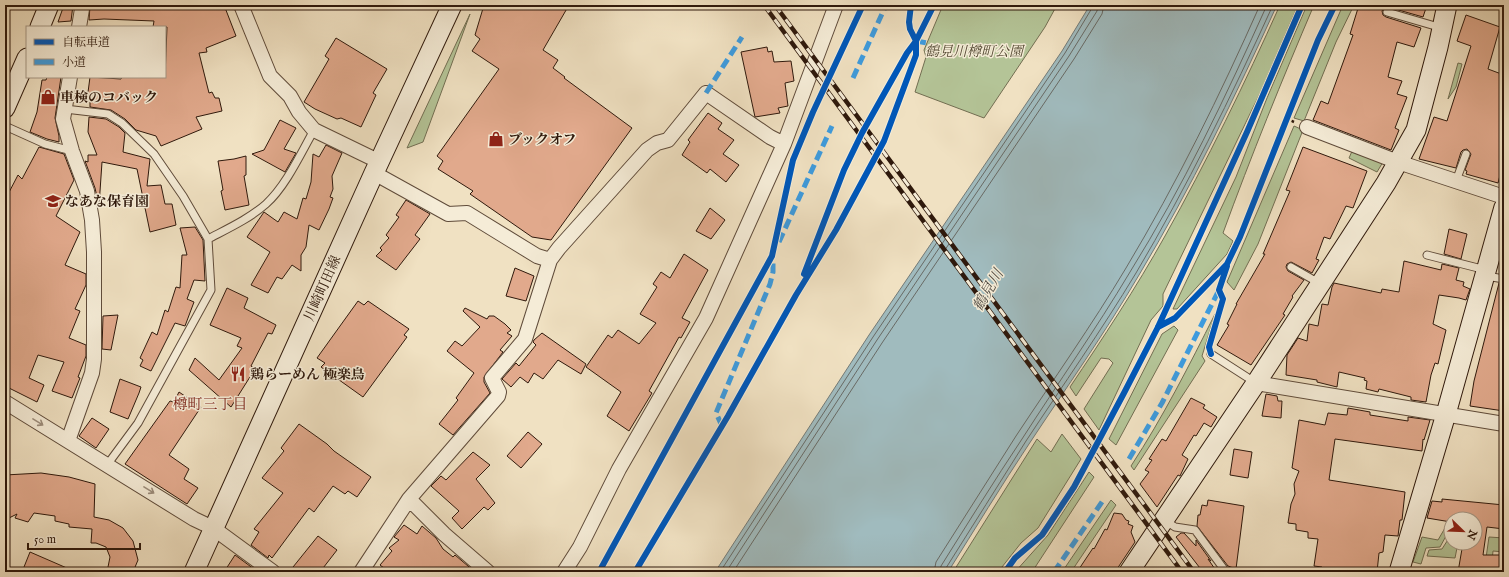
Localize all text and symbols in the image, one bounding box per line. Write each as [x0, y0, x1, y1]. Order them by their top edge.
legend [26, 26, 166, 78]
text: 自転車道 [62, 35, 110, 50]
park label: 鶴見川樽町公園 [925, 43, 1025, 61]
text: 小道 [62, 55, 86, 70]
shop icon: 車検のコバック [39, 88, 57, 106]
place label: 車検のコバック [60, 89, 158, 107]
shop icon: ブックオフ [487, 130, 505, 148]
place label: ブックオフ [508, 131, 577, 149]
school or university icon: なあな保育園 [44, 192, 62, 210]
place label: なあな保育園 [65, 193, 149, 211]
street label: 川崎町田線 [300, 253, 345, 324]
water label: 鶴見川 [969, 264, 1009, 314]
restaurant icon: 鶏らーめん 極楽鳥 [229, 365, 247, 383]
place label: 鶏らーめん 極楽鳥 [250, 366, 365, 384]
district label: 樽町三丁目 [172, 395, 248, 414]
one-way arrow [32, 418, 43, 426]
one-way arrow [143, 487, 155, 495]
north arrow [1443, 511, 1483, 551]
scale bar [28, 525, 140, 551]
text: N [1463, 526, 1480, 542]
text: 50 m [34, 532, 56, 547]

